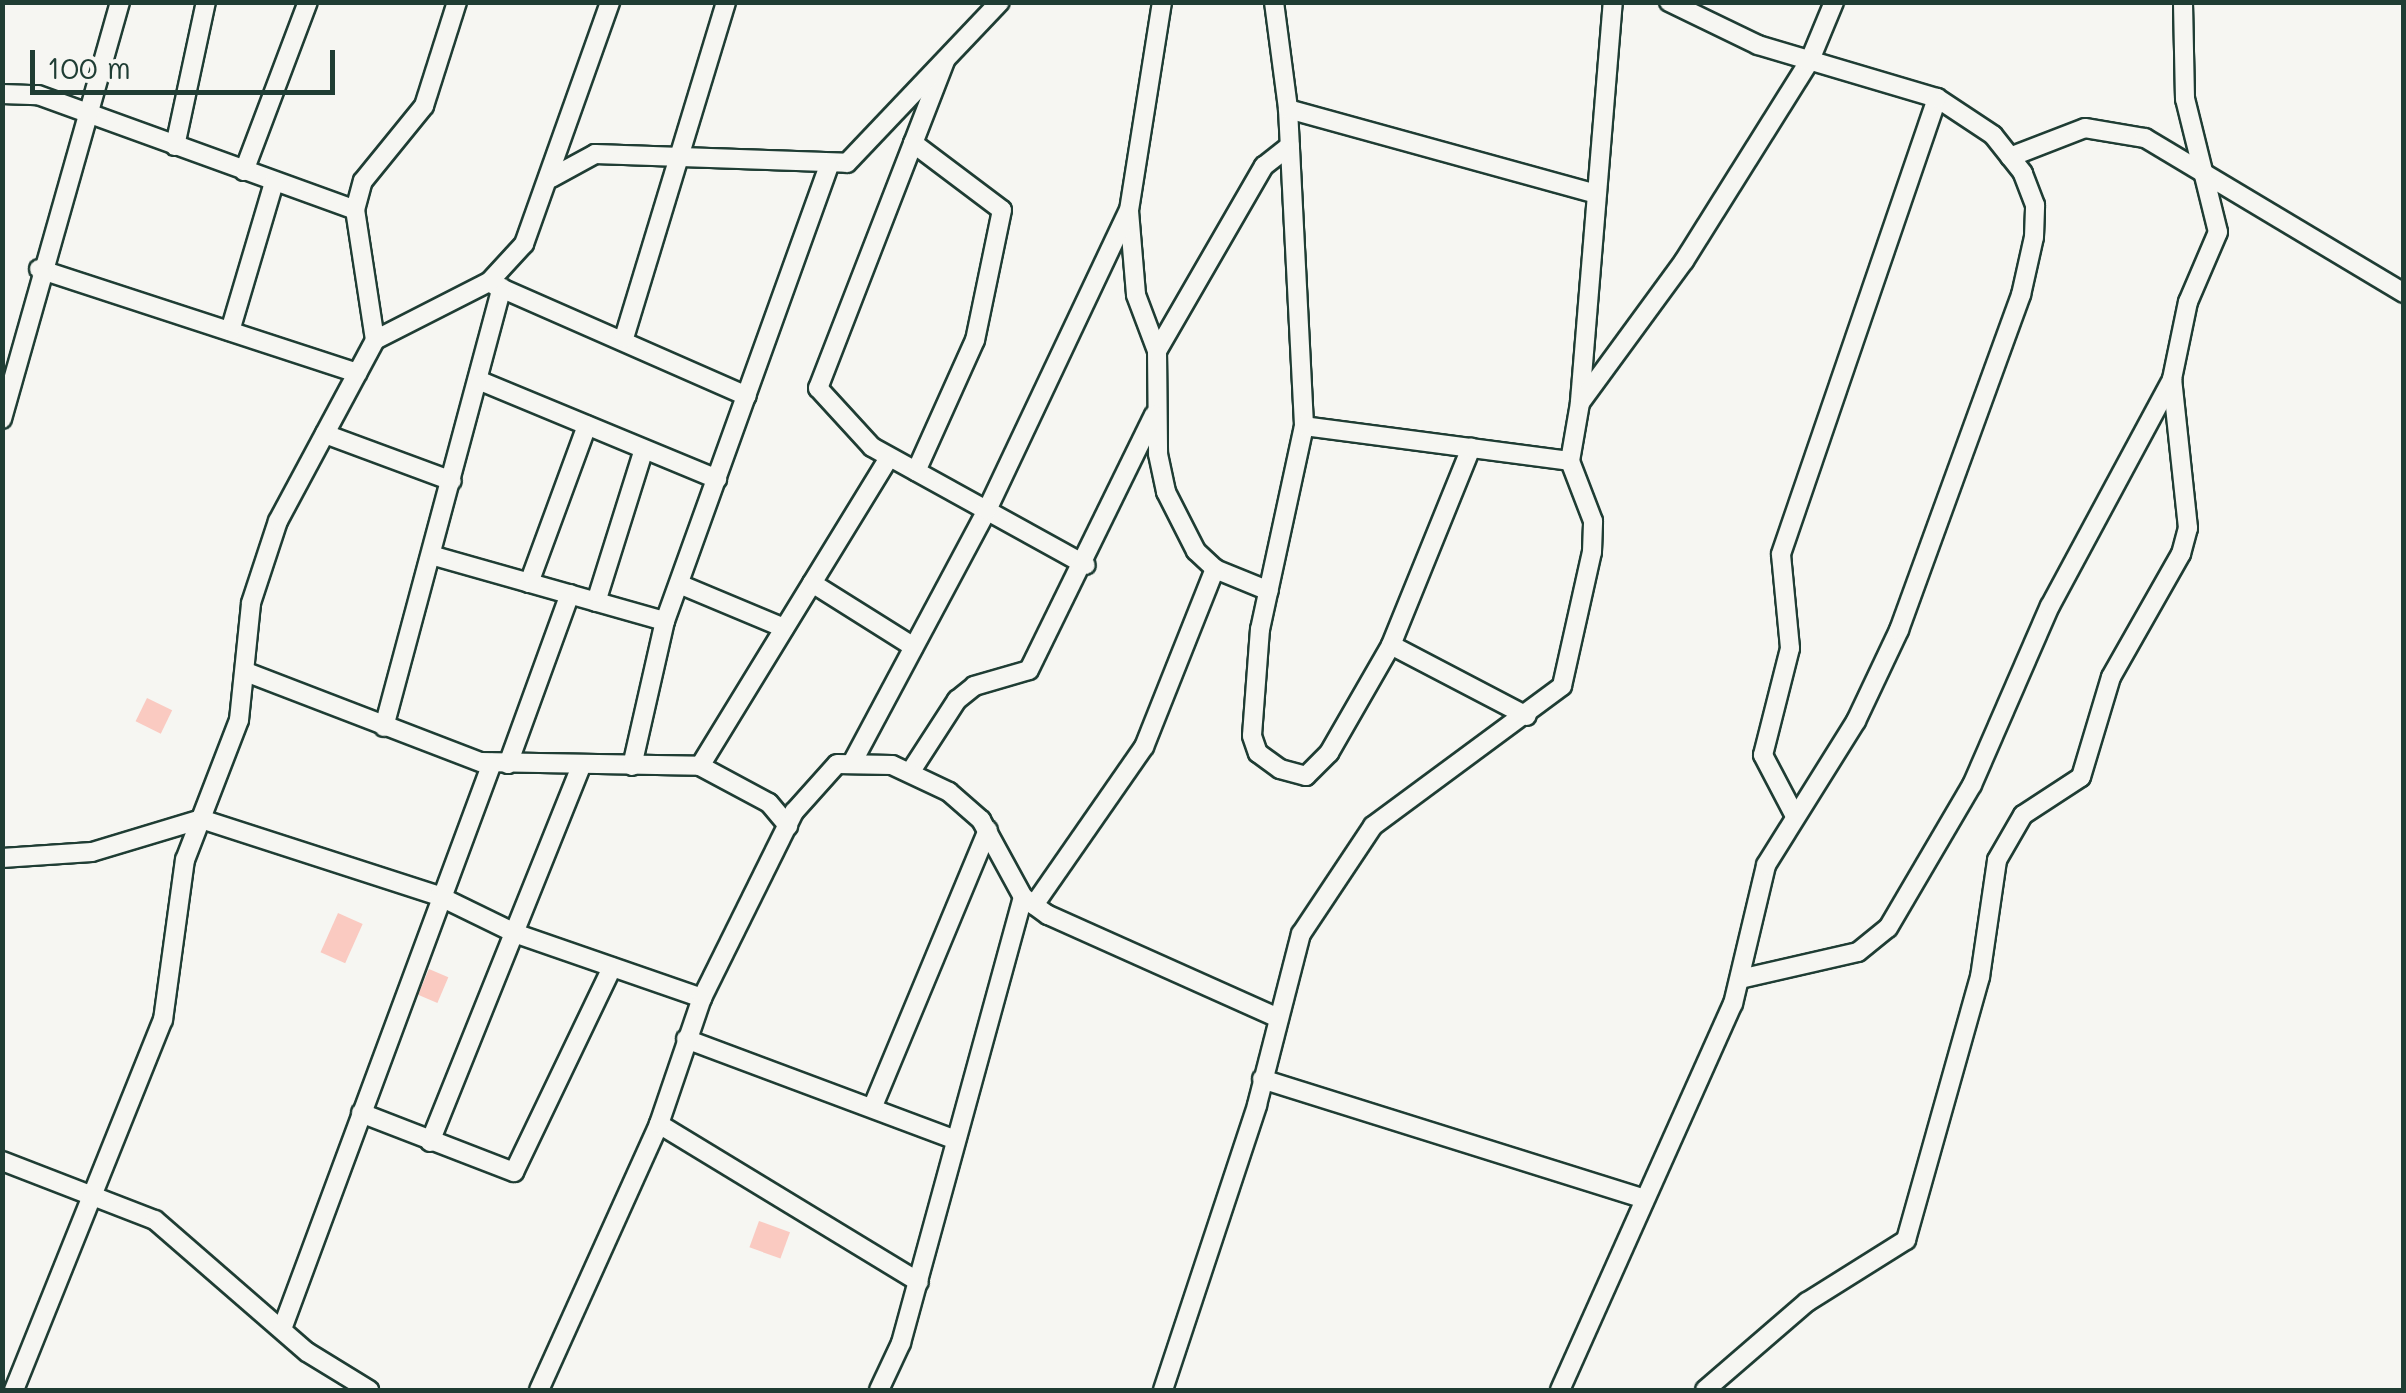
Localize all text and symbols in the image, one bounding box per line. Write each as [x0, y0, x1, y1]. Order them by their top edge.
scale bar [35, 30, 340, 92]
text: 100 m [47, 47, 131, 87]

